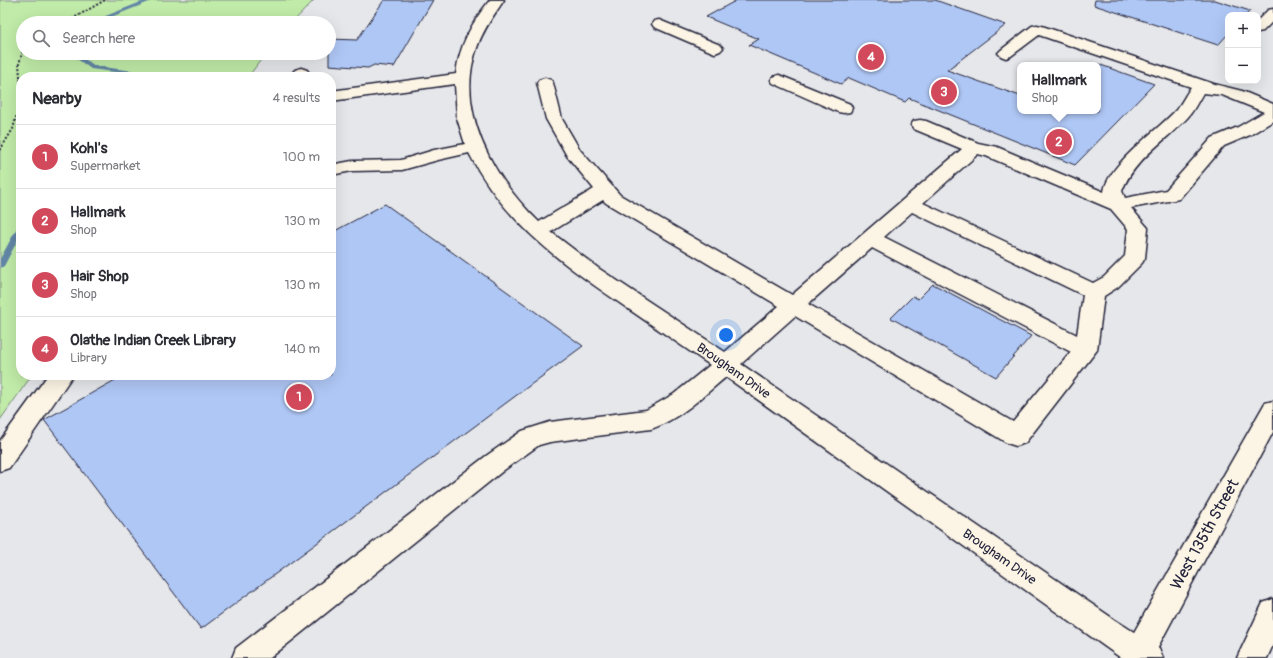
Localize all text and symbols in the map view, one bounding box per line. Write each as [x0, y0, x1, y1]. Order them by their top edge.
map controls [1225, 12, 1261, 84]
button: + [1225, 12, 1261, 48]
search box [16, 16, 336, 60]
icon: search [30, 27, 52, 49]
text: Search here [62, 29, 135, 48]
pin: 4 [858, 42, 884, 72]
button: − [1225, 48, 1261, 84]
popup [1017, 62, 1101, 114]
text: Hallmark [1031, 71, 1087, 90]
pin: 3 [931, 77, 957, 107]
text: Nearby [32, 88, 81, 109]
text: 4 results [273, 90, 320, 106]
text: Shop [1031, 90, 1058, 106]
pin: 2 [1046, 127, 1072, 157]
text: Kohl's [70, 139, 107, 158]
text: 1 [42, 149, 48, 165]
text: 100 m [283, 149, 320, 165]
text: Supermarket [70, 158, 141, 174]
text: Hallmark [70, 203, 126, 222]
text: 2 [41, 213, 49, 229]
text: 130 m [284, 213, 320, 229]
text: Shop [70, 222, 97, 238]
text: Hair Shop [70, 267, 129, 286]
text: 3 [41, 277, 49, 293]
text: 130 m [284, 277, 320, 293]
text: Shop [70, 286, 97, 302]
your location [716, 325, 736, 345]
text: Olathe Indian Creek Library [70, 331, 236, 350]
street label: Brougham Drive [694, 340, 774, 402]
text: 4 [41, 341, 49, 357]
text: 140 m [284, 341, 320, 357]
text: Library [70, 350, 107, 366]
pin: 1 [286, 382, 312, 412]
street label: West 135th Street [1166, 475, 1244, 593]
street label: Brougham Drive [960, 526, 1040, 588]

